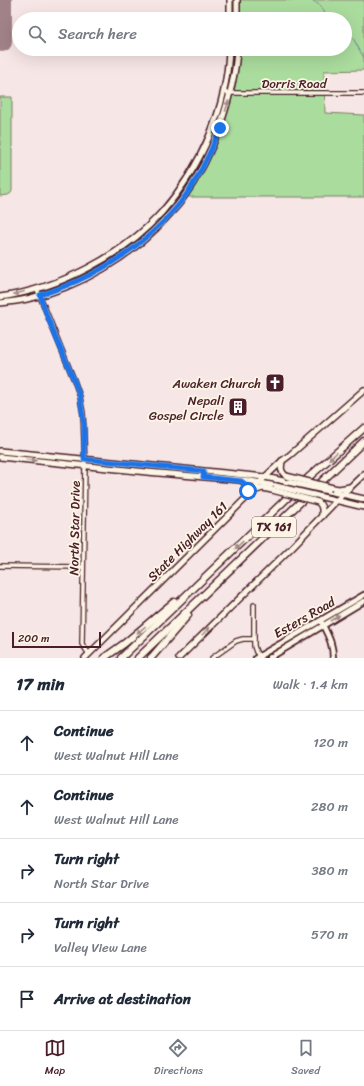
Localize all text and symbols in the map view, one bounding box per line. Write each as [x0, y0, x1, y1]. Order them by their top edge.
search box [12, 12, 352, 56]
text: Search here [58, 21, 137, 47]
icon: search [26, 23, 48, 45]
street label: Dorris Road [261, 72, 328, 95]
one-way arrow [224, 100, 230, 112]
route end [211, 119, 229, 137]
one-way arrow [12, 291, 25, 297]
place label: Awaken Church [171, 372, 261, 395]
church icon: Awaken Church [264, 372, 286, 394]
place label: Nepali Gospel Circle [149, 389, 224, 427]
building icon: Nepali Gospel Circle [227, 396, 249, 418]
one-way arrow [328, 451, 338, 460]
one-way arrow [25, 457, 37, 464]
street label: North Star Drive [62, 480, 87, 576]
route start [239, 482, 257, 500]
street label: State Highway 161 [142, 495, 233, 587]
road number: TX 161 [252, 517, 296, 537]
one-way arrow [234, 540, 244, 550]
street label: Esters Road [269, 590, 340, 644]
one-way arrow [329, 615, 341, 622]
one-way arrow [136, 625, 146, 634]
one-way arrow [201, 626, 211, 636]
text: 200 m [18, 629, 50, 648]
scale bar [12, 630, 101, 649]
text: 17 min [16, 669, 64, 699]
text: Walk · 1.4 km [273, 673, 348, 696]
text: Continue [54, 718, 114, 744]
text: 120 m [313, 731, 348, 754]
icon: ahead [16, 732, 38, 754]
text: West Walnut Hill Lane [54, 744, 179, 767]
text: Continue [54, 782, 114, 808]
text: 280 m [311, 795, 348, 818]
icon: ahead [16, 796, 38, 818]
text: West Walnut Hill Lane [54, 808, 179, 831]
text: Turn right [54, 846, 119, 872]
text: 380 m [311, 859, 348, 882]
icon: right [16, 860, 38, 882]
text: North Star Drive [54, 872, 149, 895]
text: Turn right [54, 910, 119, 936]
text: 570 m [311, 923, 348, 946]
icon: right [16, 924, 38, 946]
text: Valley View Lane [54, 936, 147, 959]
text: Arrive at destination [54, 986, 191, 1012]
icon: arrive [16, 988, 38, 1010]
tab: Map [44, 1037, 66, 1080]
tab: Directions [154, 1037, 203, 1080]
tab: Saved [291, 1037, 320, 1080]

